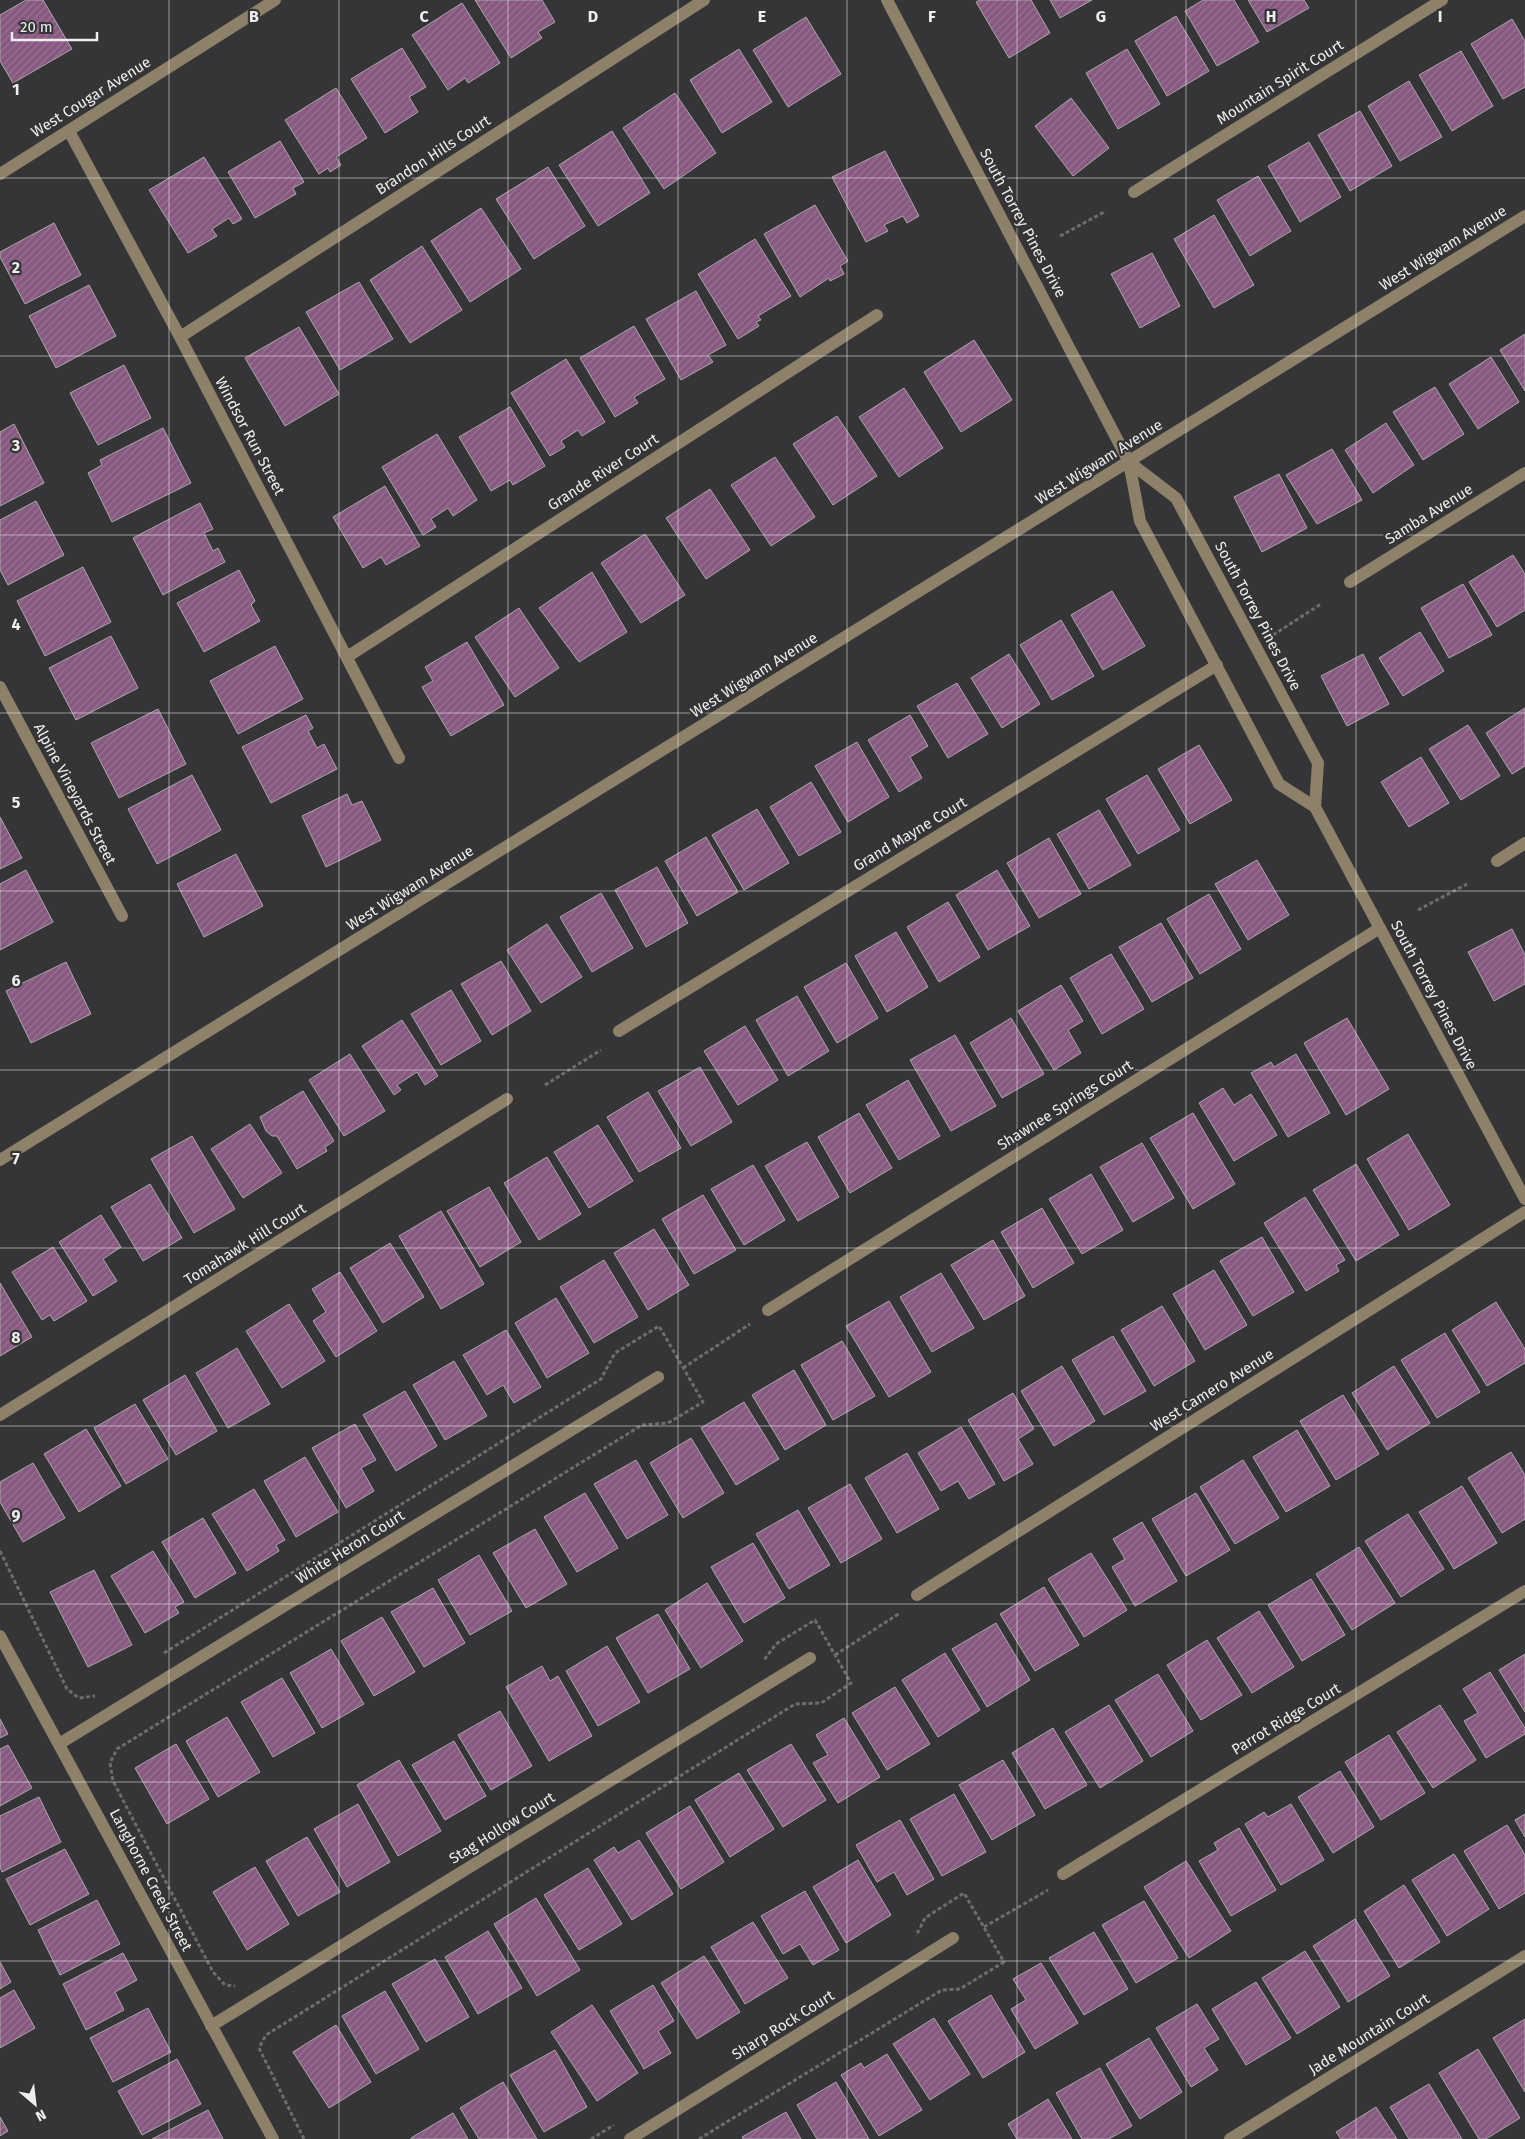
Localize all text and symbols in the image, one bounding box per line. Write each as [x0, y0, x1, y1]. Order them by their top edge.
text: B [249, 7, 259, 26]
text: C [419, 7, 429, 26]
text: D [588, 7, 598, 26]
text: E [758, 7, 766, 26]
text: F [928, 7, 936, 26]
text: G [1096, 7, 1106, 26]
text: H [1266, 7, 1276, 26]
text: I [1438, 7, 1442, 26]
scale bar [12, 10, 98, 42]
text: 20 m [20, 18, 53, 36]
street label: Mountain Spirit Court [1213, 35, 1347, 128]
street label: West Cougar Avenue [28, 53, 154, 141]
text: 1 [12, 80, 20, 99]
street label: Brandon Hills Court [372, 111, 494, 199]
street label: South Torrey Pines Drive [976, 145, 1070, 301]
street label: West Wigwam Avenue [1376, 202, 1510, 294]
text: 2 [12, 258, 20, 277]
street label: Windsor Run Street [211, 374, 289, 499]
street label: West Wigwam Avenue [1032, 416, 1166, 508]
street label: Grande River Court [544, 429, 662, 514]
text: 3 [11, 436, 20, 455]
street label: Samba Avenue [1382, 480, 1476, 548]
street label: South Torrey Pines Drive [1211, 538, 1305, 694]
text: 4 [11, 615, 21, 634]
street label: West Wigwam Avenue [687, 629, 821, 721]
street label: Alpine Vineyards Street [30, 720, 120, 868]
text: 5 [12, 793, 21, 812]
street label: Grand Mayne Court [850, 793, 971, 875]
street label: West Wigwam Avenue [343, 842, 477, 934]
street label: South Torrey Pines Drive [1387, 917, 1481, 1073]
text: 6 [11, 971, 21, 990]
street label: Shawnee Springs Court [994, 1056, 1137, 1154]
text: 7 [12, 1149, 20, 1168]
street label: Tomahawk Hill Court [181, 1199, 310, 1289]
text: 8 [11, 1328, 21, 1347]
street label: West Camero Avenue [1147, 1345, 1277, 1435]
text: 9 [12, 1506, 21, 1525]
street label: White Heron Court [292, 1506, 408, 1588]
street label: Parrot Ridge Court [1228, 1679, 1344, 1759]
street label: Stag Hollow Court [446, 1788, 559, 1868]
street label: Langhorne Creek Street [106, 1806, 196, 1955]
street label: Sharp Rock Court [729, 1986, 838, 2064]
street label: Jade Mountain Court [1305, 1989, 1433, 2078]
north arrow [10, 2079, 60, 2129]
text: N [33, 2105, 49, 2125]

